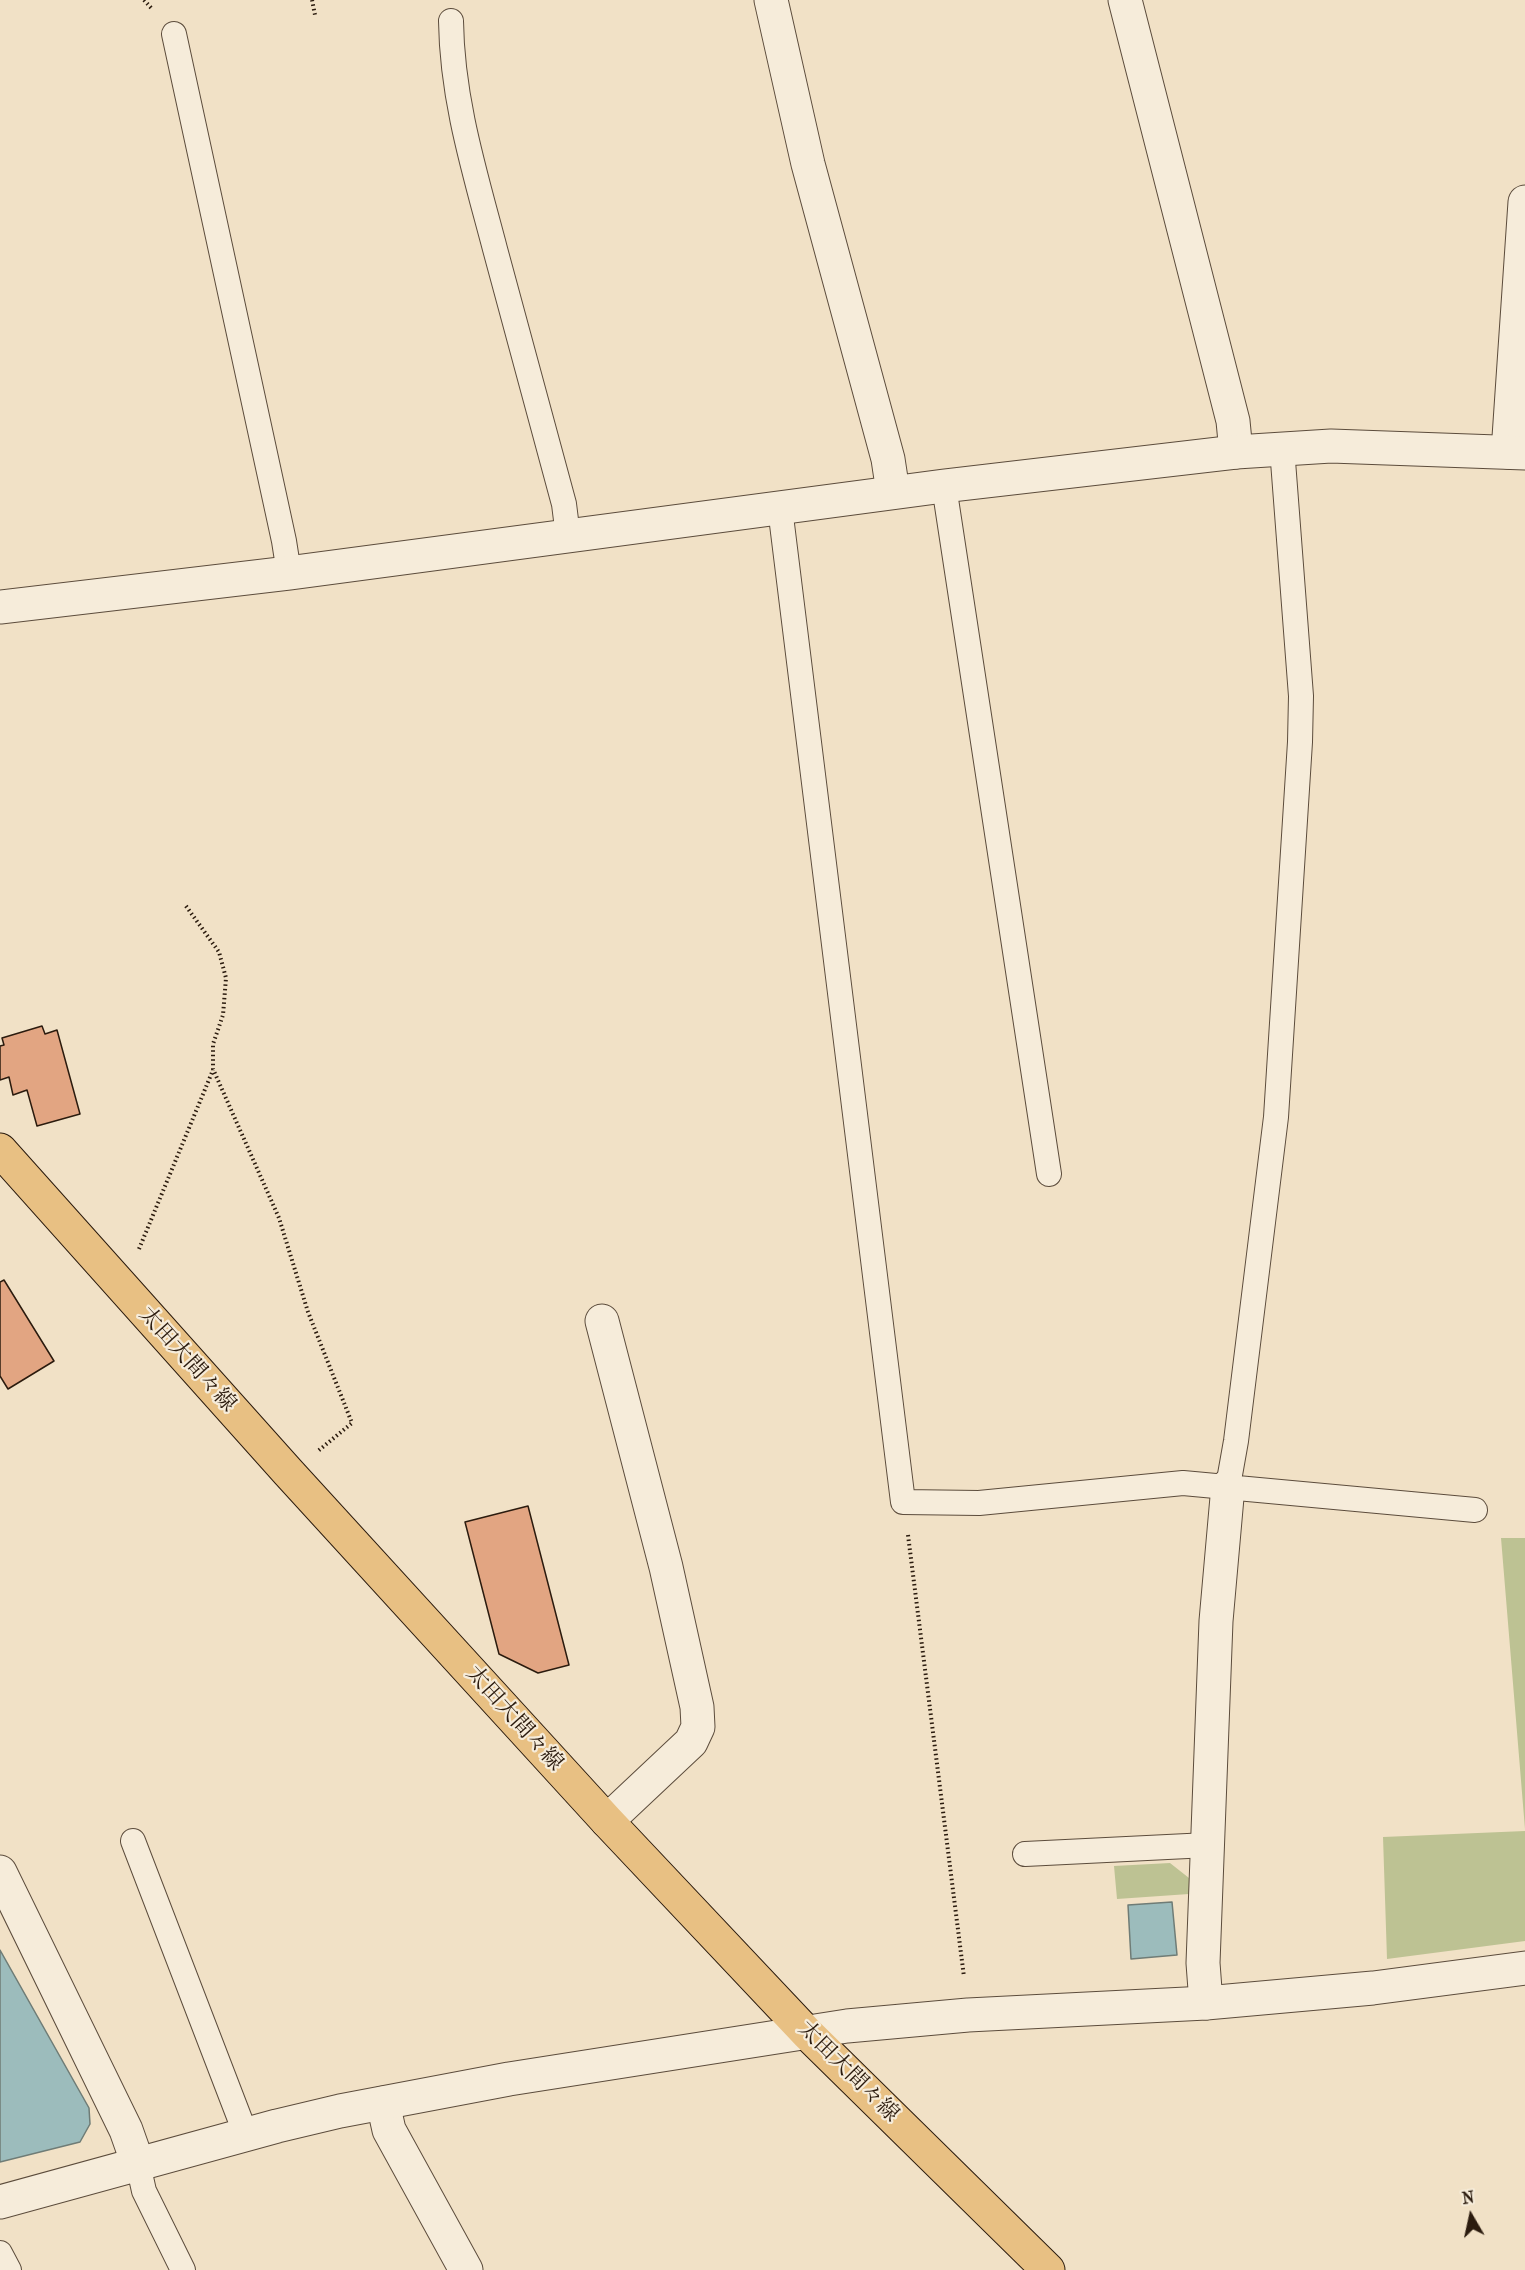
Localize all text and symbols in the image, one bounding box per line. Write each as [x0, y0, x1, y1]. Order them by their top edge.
street label: 太田大間々線 [133, 1302, 241, 1418]
street label: 太田大間々線 [460, 1661, 568, 1777]
street label: 太田大間々線 [792, 2016, 904, 2128]
north arrow [1441, 2186, 1501, 2246]
text: N [1461, 2187, 1476, 2208]

